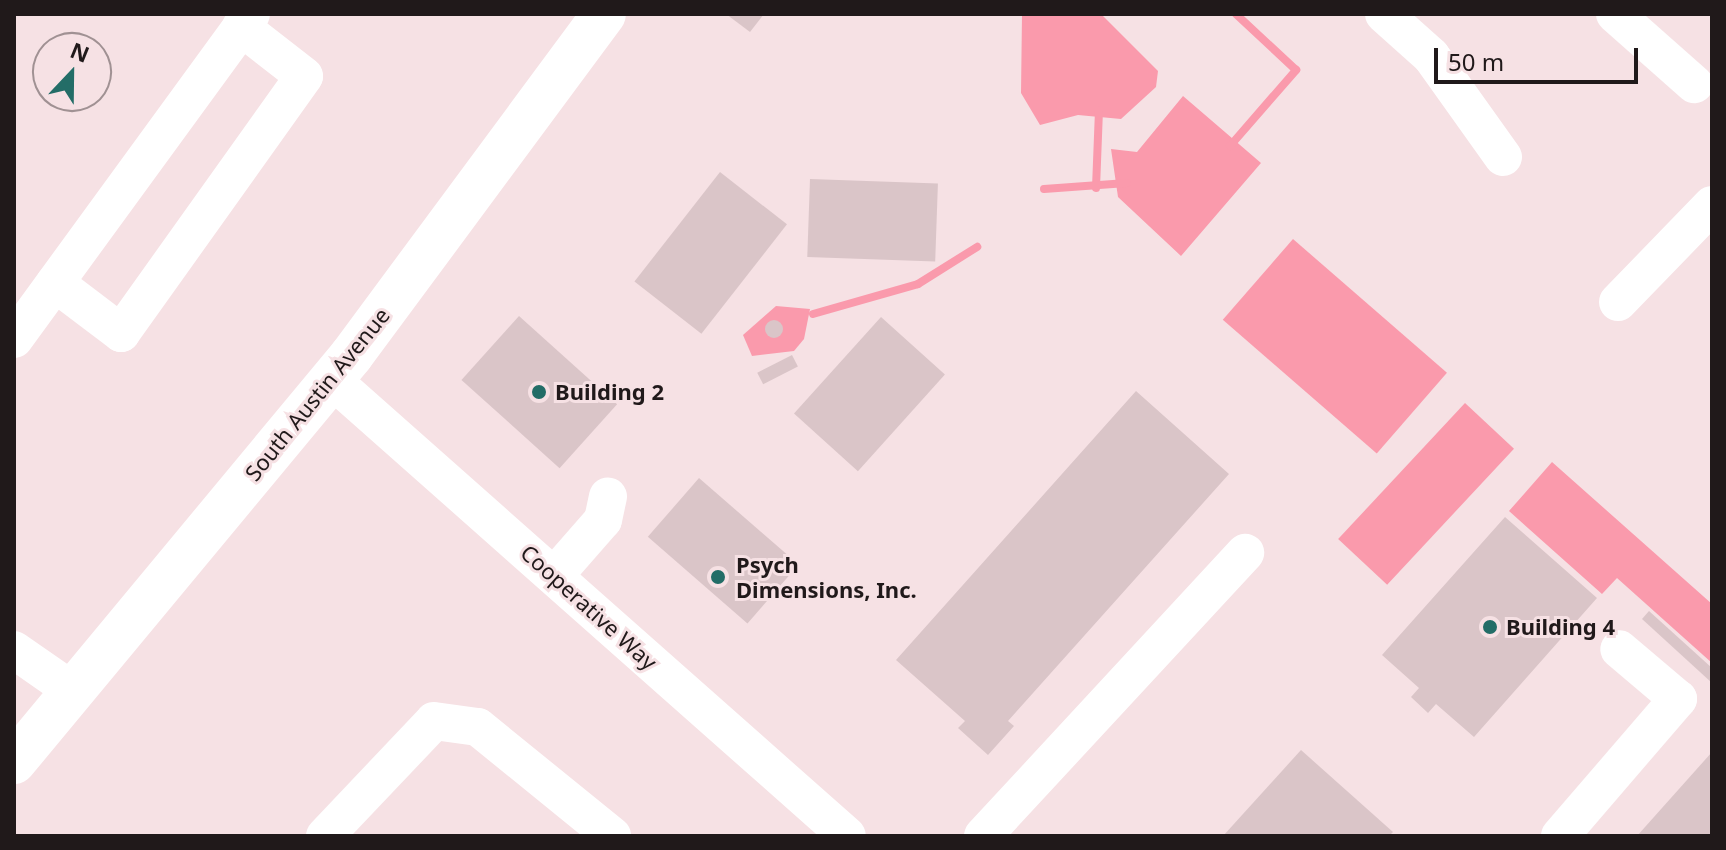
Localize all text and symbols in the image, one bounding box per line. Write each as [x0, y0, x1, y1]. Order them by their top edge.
north arrow [32, 32, 112, 112]
scale bar [1438, 32, 1642, 82]
text: N [66, 34, 94, 69]
text: 50 m [1448, 45, 1504, 78]
street label: South Austin Avenue [239, 302, 395, 486]
place label: Building 2 [555, 379, 664, 405]
marker: Building 2 [530, 383, 548, 401]
street label: Cooperative Way [516, 539, 662, 675]
place label: Psych Dimensions, Inc. [736, 551, 917, 602]
marker: Psych Dimensions, Inc. [707, 566, 729, 588]
place label: Building 4 [1506, 614, 1615, 640]
marker: Building 4 [1481, 618, 1499, 636]

